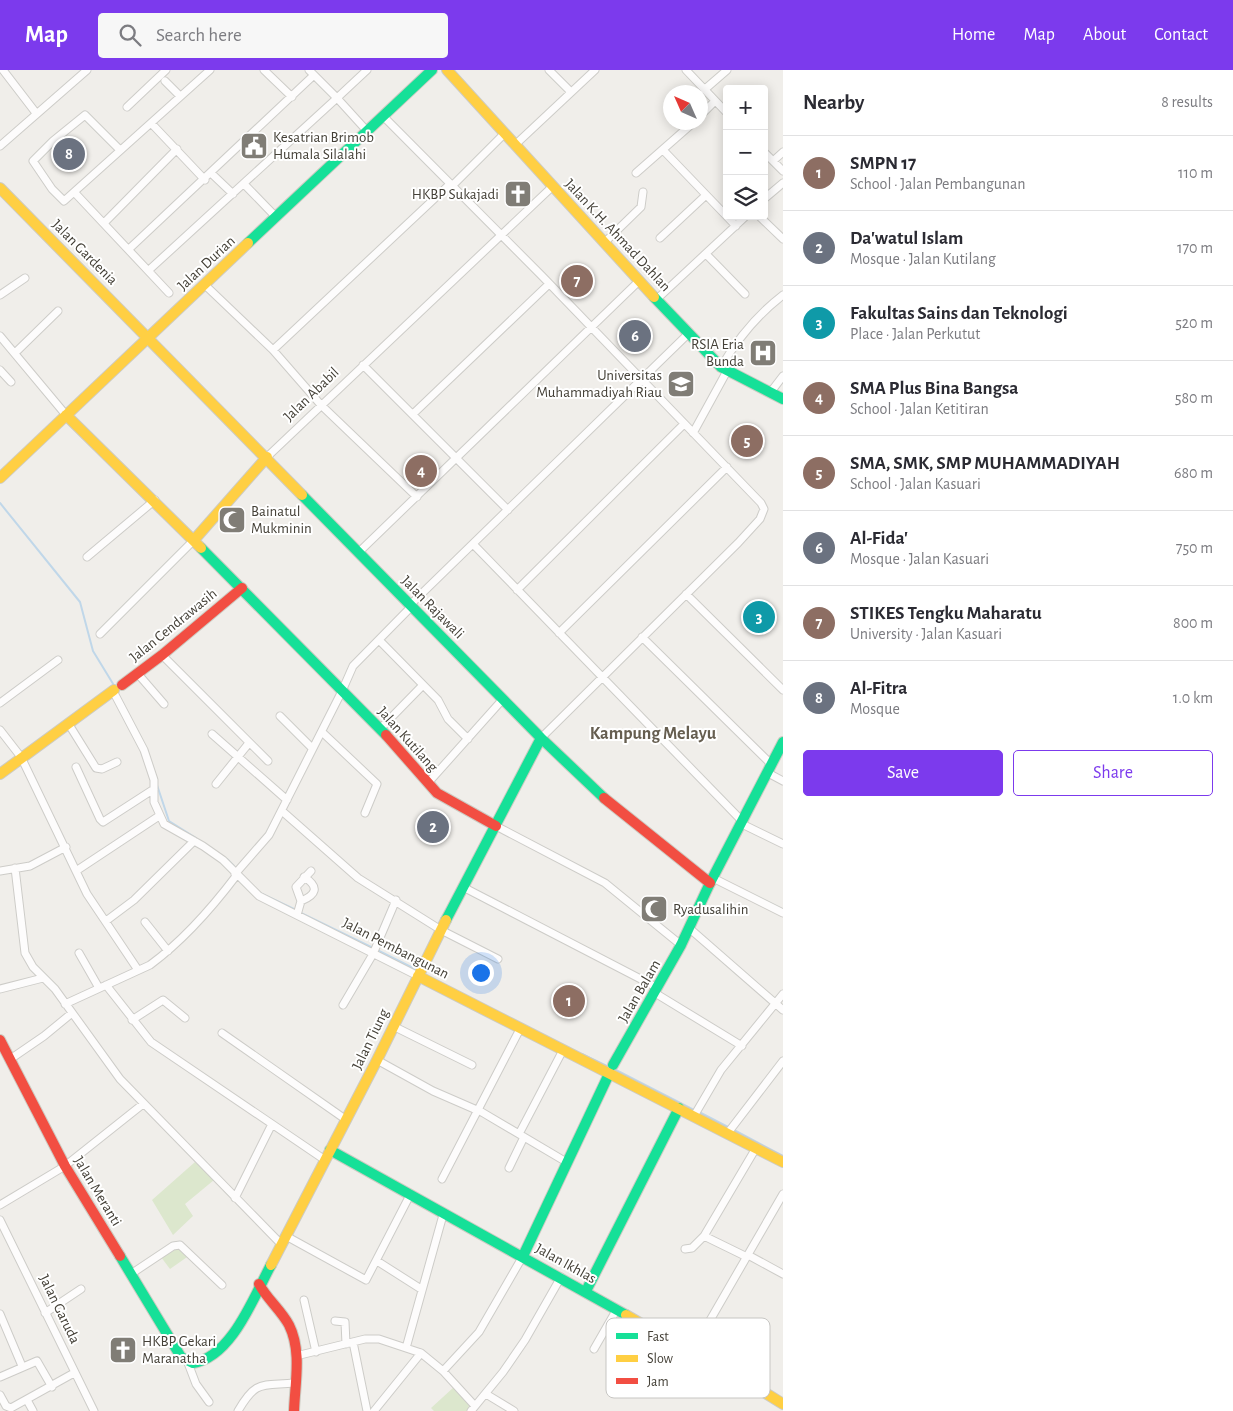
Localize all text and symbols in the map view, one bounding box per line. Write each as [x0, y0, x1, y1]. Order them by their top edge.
search box [98, 13, 448, 58]
icon: search [116, 21, 144, 49]
text: Map [25, 23, 68, 47]
text: Search here [156, 26, 242, 45]
text: Home [952, 26, 995, 44]
text: Map [1023, 26, 1055, 44]
text: About [1083, 26, 1126, 44]
text: Contact [1154, 26, 1208, 44]
north arrow [663, 85, 708, 130]
map controls [723, 85, 768, 220]
button: + [723, 85, 768, 130]
text: Nearby [803, 92, 864, 113]
text: 8 results [1161, 94, 1213, 110]
place label: Kesatrian Brimob Humala Silalahi [273, 130, 374, 162]
button: − [723, 130, 768, 175]
public building icon: Kesatrian Brimob Humala Silalahi [239, 131, 269, 161]
pin: 8 [53, 135, 85, 173]
text: SMPN 17 [850, 154, 916, 173]
text: 1 [816, 165, 822, 181]
text: 110 m [1178, 165, 1213, 181]
button: layers [723, 175, 768, 220]
street label: Jalan K.H. Ahmad Dahlan [562, 176, 673, 294]
text: School · Jalan Pembangunan [850, 176, 1026, 192]
church icon: HKBP Sukajadi [503, 179, 533, 209]
place label: HKBP Sukajadi [412, 187, 499, 202]
street label: Jalan Gardenia [49, 217, 120, 288]
text: Da'watul Islam [850, 229, 963, 248]
street label: Jalan Durian [175, 233, 238, 293]
text: 2 [815, 240, 823, 256]
text: 170 m [1177, 240, 1213, 256]
text: Mosque · Jalan Kutilang [850, 251, 996, 267]
pin: 7 [561, 262, 593, 300]
text: Fakultas Sains dan Teknologi [850, 304, 1068, 323]
text: 3 [816, 315, 822, 331]
text: 520 m [1175, 315, 1213, 331]
pin: 6 [619, 317, 651, 355]
text: Place · Jalan Perkutut [850, 326, 980, 342]
place label: RSIA Eria Bunda [691, 337, 744, 369]
hospital icon: RSIA Eria Bunda [748, 338, 778, 368]
street label: Jalan Ababil [281, 365, 342, 424]
place label: Universitas Muhammadiyah Riau [536, 368, 662, 400]
school or university icon: Universitas Muhammadiyah Riau [666, 369, 696, 399]
text: SMA Plus Bina Bangsa [850, 379, 1019, 398]
text: 4 [815, 390, 823, 406]
text: 580 m [1175, 390, 1213, 406]
text: School · Jalan Ketitiran [850, 401, 989, 417]
pin: 5 [731, 422, 763, 460]
pin: 4 [405, 452, 437, 490]
text: SMA, SMK, SMP MUHAMMADIYAH [850, 454, 1120, 473]
text: 5 [816, 465, 822, 481]
text: 680 m [1174, 465, 1213, 481]
text: School · Jalan Kasuari [850, 476, 981, 492]
place label: Bainatul Mukminin [251, 504, 312, 536]
mosque icon: Bainatul Mukminin [217, 505, 247, 535]
text: Al-Fida' [850, 529, 908, 548]
text: 6 [815, 540, 823, 556]
text: 750 m [1176, 540, 1213, 556]
text: Mosque · Jalan Kasuari [850, 551, 989, 567]
street label: Jalan Rajawali [398, 573, 467, 642]
street label: Jalan Cendrawasih [127, 586, 220, 665]
pin: 3 [743, 598, 775, 636]
text: STIKES Tengku Maharatu [850, 604, 1042, 623]
text: 7 [816, 615, 822, 631]
text: 800 m [1173, 615, 1213, 631]
text: University · Jalan Kasuari [850, 626, 1002, 642]
text: Al-Fitra [850, 679, 907, 698]
text: 8 [815, 690, 823, 706]
text: 1.0 km [1173, 690, 1213, 706]
text: Mosque [850, 701, 900, 717]
street label: Jalan Kutilang [375, 704, 441, 775]
district label: Kampung Melayu [590, 725, 717, 743]
button: Save [803, 750, 1003, 796]
button: Share [1013, 750, 1213, 796]
pin: 2 [417, 808, 449, 846]
mosque icon: Ryadusalihin [639, 894, 669, 924]
place label: Ryadusalihin [673, 902, 749, 917]
street label: Jalan Pembangunan [340, 915, 451, 982]
street label: Jalan Balam [616, 957, 663, 1025]
your location [468, 960, 494, 986]
pin: 1 [553, 982, 585, 1020]
street label: Jalan Tiung [349, 1006, 392, 1072]
street label: Jalan Meranti [71, 1154, 124, 1229]
street label: Jalan Ikhlas [533, 1241, 599, 1286]
street label: Jalan Garuda [36, 1272, 83, 1346]
legend [606, 1318, 770, 1398]
text: Fast [647, 1330, 669, 1344]
place label: HKBP Gekari Maranatha [142, 1334, 216, 1366]
church icon: HKBP Gekari Maranatha [108, 1335, 138, 1365]
text: Slow [647, 1352, 674, 1366]
text: Jam [647, 1375, 669, 1389]

